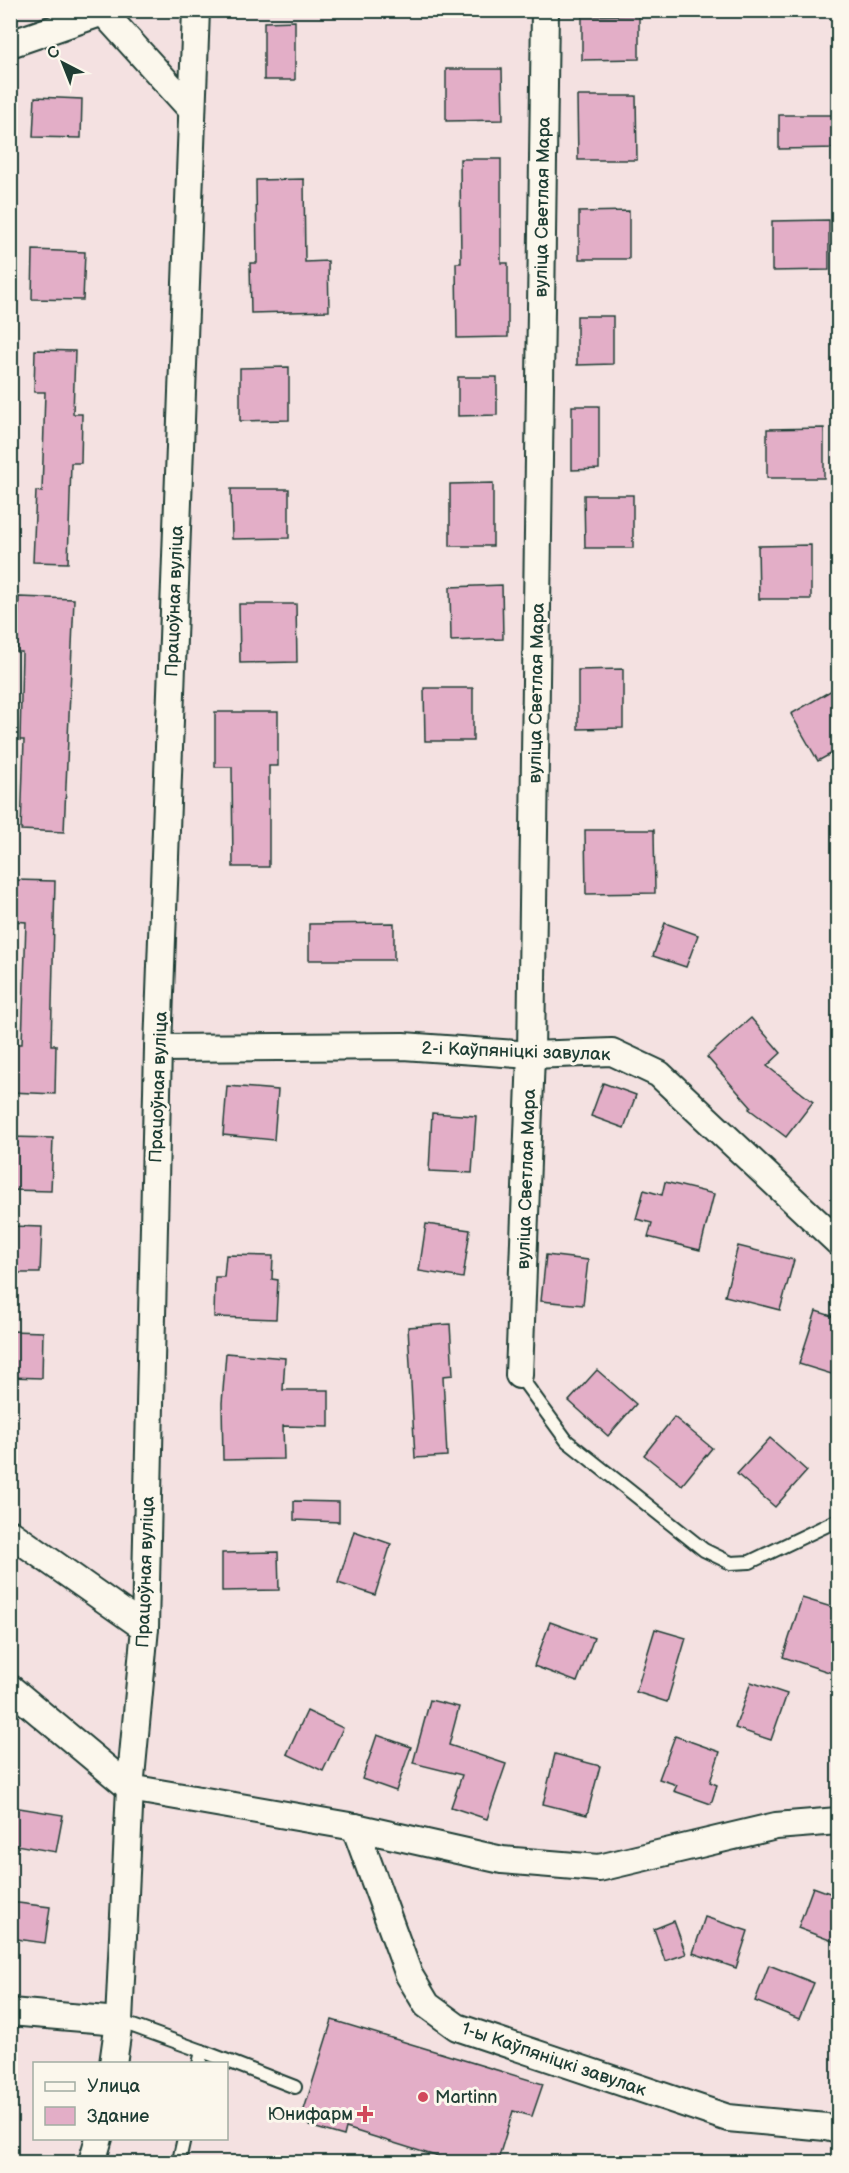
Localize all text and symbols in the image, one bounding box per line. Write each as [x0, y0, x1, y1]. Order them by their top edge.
north arrow [33, 33, 93, 93]
text: С [43, 42, 64, 64]
street label: вуліца Светлая Мара [530, 116, 555, 298]
street label: Працоўная вуліца [161, 524, 188, 677]
street label: вуліца Светлая Мара [524, 602, 549, 784]
street label: Працоўная вуліца [145, 1010, 172, 1163]
street label: 2-і Каўпяніцкі завулак [421, 1038, 611, 1065]
street label: вуліца Светлая Мара [513, 1088, 540, 1270]
street label: Працоўная вуліца [132, 1495, 159, 1648]
street label: 1-ы Каўпяніцкі завулак [459, 2018, 649, 2101]
legend [33, 2062, 228, 2140]
text: Улица [87, 2076, 141, 2097]
place label: Martinn [435, 2087, 497, 2108]
marker: Martinn [416, 2090, 430, 2104]
place label: Юнифарм [267, 2104, 353, 2125]
text: Здание [87, 2106, 149, 2127]
marker: Юнифарм [358, 2107, 372, 2121]

